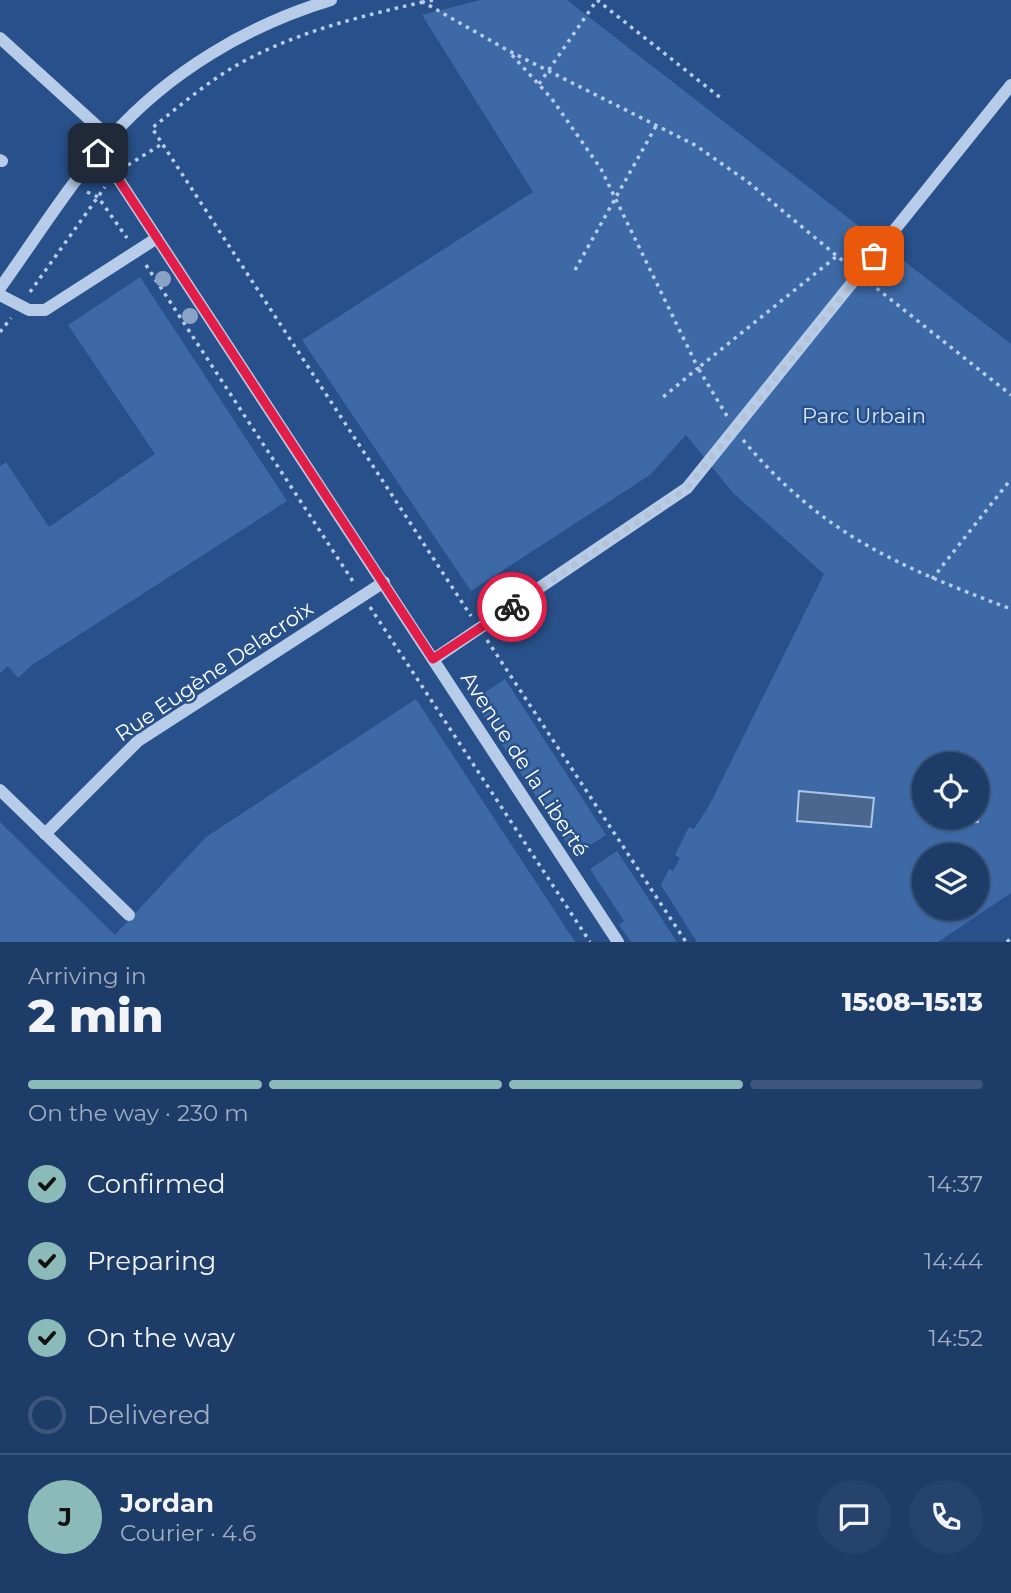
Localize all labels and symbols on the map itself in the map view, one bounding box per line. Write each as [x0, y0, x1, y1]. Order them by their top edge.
pin [68, 123, 128, 183]
pin [844, 226, 904, 286]
park label: Parc Urbain [802, 403, 926, 428]
courier [477, 572, 547, 642]
street label: Rue Eugène Delacroix [110, 595, 318, 747]
street label: Avenue de la Liberté [456, 667, 594, 861]

